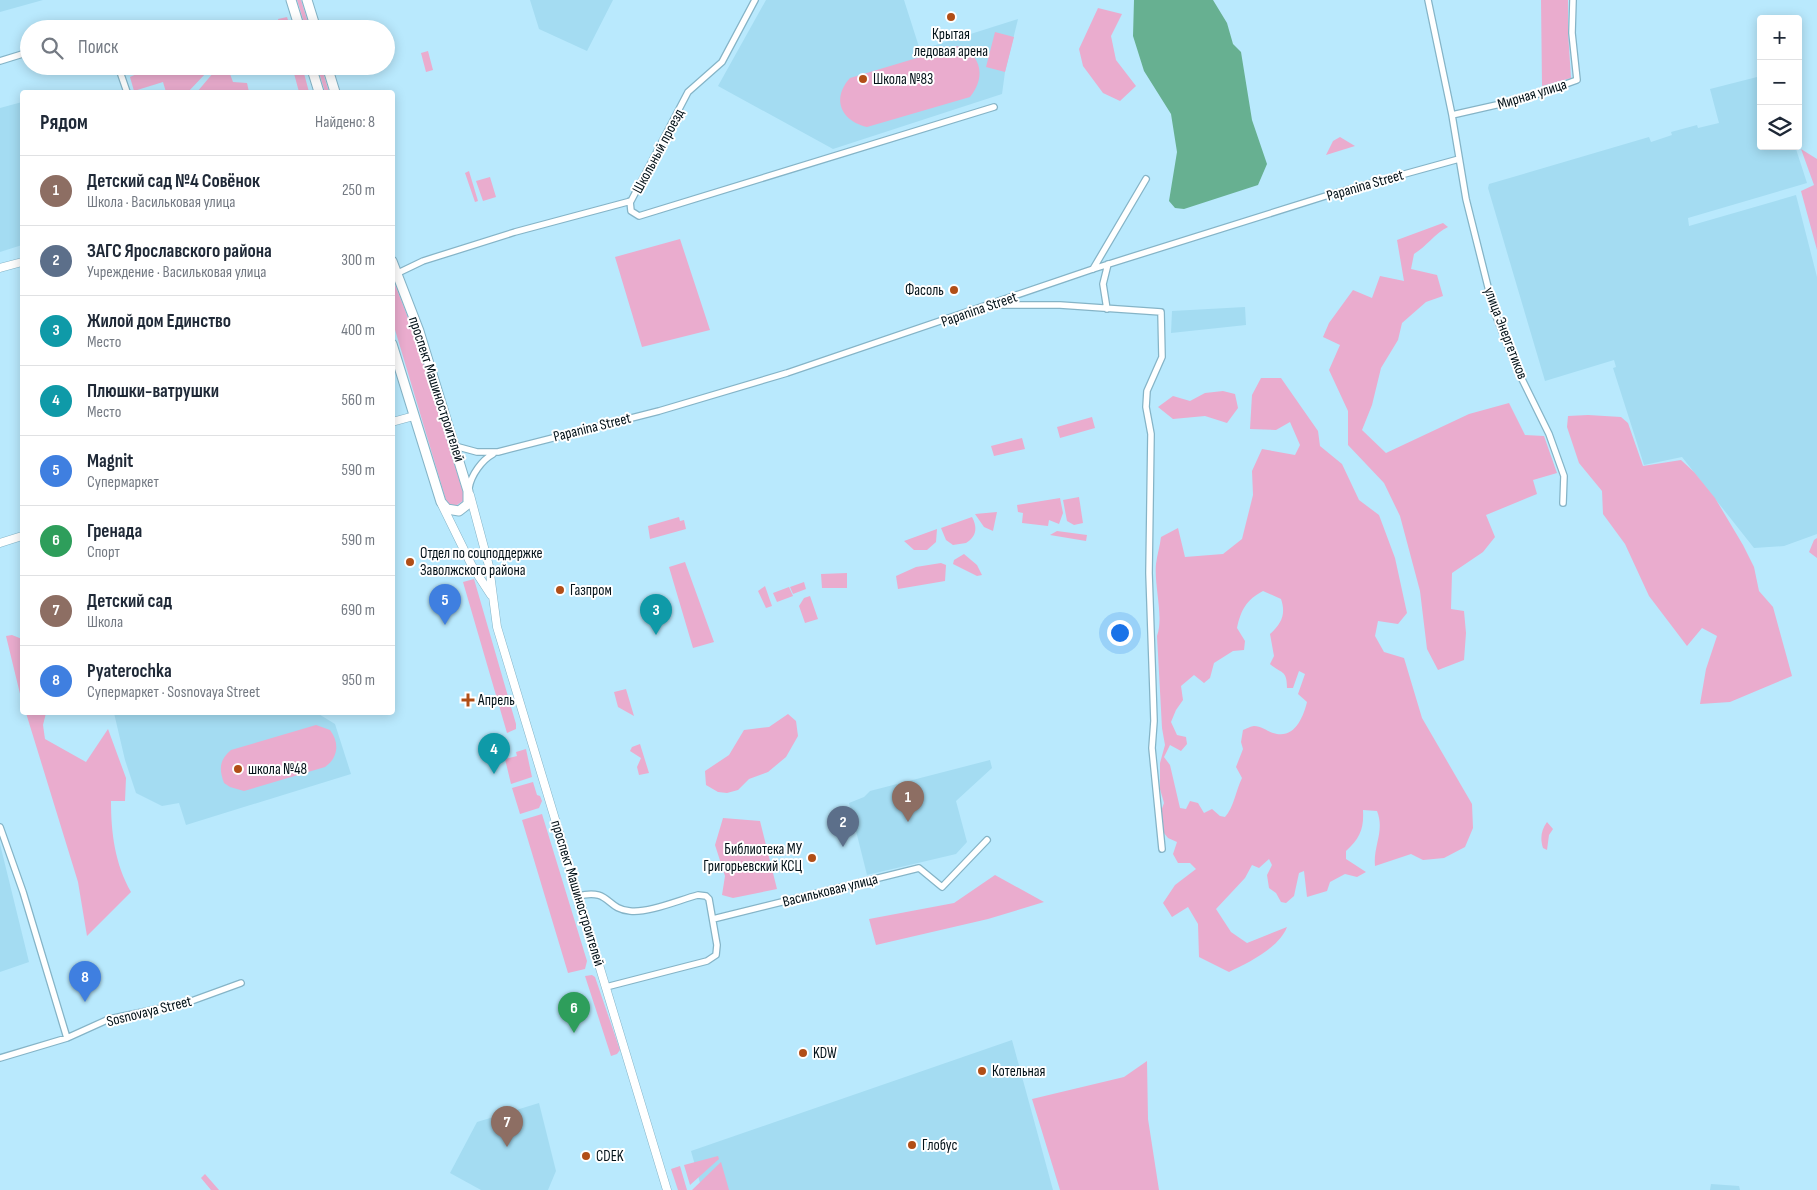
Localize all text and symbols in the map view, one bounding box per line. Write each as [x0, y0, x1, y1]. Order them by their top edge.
marker: Крытая ледовая арена [945, 11, 957, 23]
map controls [1757, 15, 1802, 150]
button: + [1757, 15, 1802, 60]
search box [20, 20, 395, 75]
place label: Крытая ледовая арена [914, 25, 988, 61]
icon: search [38, 34, 66, 62]
text: Поиск [78, 36, 118, 59]
button: − [1757, 60, 1802, 105]
place label: Школа №83 [873, 70, 933, 89]
marker: Школа №83 [857, 73, 869, 85]
street label: Мирная улица [1495, 75, 1569, 114]
street label: Школьный проезд [628, 105, 689, 197]
button: layers [1757, 105, 1802, 150]
text: Рядом [40, 110, 88, 135]
text: Найдено: 8 [315, 113, 375, 132]
street label: Papanina Street [1324, 165, 1406, 206]
text: Детский сад №4 Совёнок [87, 170, 260, 193]
text: 1 [53, 181, 59, 200]
text: 250 m [342, 181, 375, 200]
text: Школа · Васильковая улица [87, 193, 235, 212]
text: ЗАГС Ярославского района [87, 240, 272, 263]
text: 2 [52, 251, 60, 270]
text: 300 m [341, 251, 375, 270]
text: Учреждение · Васильковая улица [87, 263, 266, 282]
place label: Фасоль [905, 281, 944, 300]
marker: Фасоль [948, 284, 960, 296]
street label: улица Энергетиков [1479, 285, 1532, 382]
street label: Papanina Street [939, 287, 1020, 331]
text: Жилой дом Единство [87, 310, 231, 333]
street label: проспект Машиностроителей [404, 314, 469, 464]
text: 3 [52, 321, 60, 340]
text: 400 m [341, 321, 375, 340]
text: Место [87, 333, 121, 352]
text: Плюшки-ватрушки [87, 380, 219, 403]
text: 4 [52, 391, 60, 410]
text: 560 m [342, 391, 375, 410]
text: Место [87, 403, 121, 422]
street label: Papanina Street [551, 409, 633, 446]
text: Magnit [87, 450, 133, 473]
text: 5 [52, 461, 60, 480]
text: 590 m [342, 461, 375, 480]
text: Супермаркет [87, 473, 159, 492]
text: Гренада [87, 520, 142, 543]
text: 6 [52, 531, 60, 550]
text: 590 m [342, 531, 375, 550]
text: Спорт [87, 543, 120, 562]
place label: Отдел по соцподдержке Заволжского района [420, 544, 543, 580]
marker: Отдел по соцподдержке Заволжского района [404, 556, 416, 568]
place label: Газпром [570, 581, 612, 600]
pin: 5 [429, 584, 461, 625]
marker: Газпром [554, 584, 566, 596]
text: Детский сад [87, 590, 172, 613]
pin: 3 [640, 594, 672, 635]
text: 7 [53, 601, 59, 620]
text: 690 m [341, 601, 375, 620]
text: Школа [87, 613, 123, 632]
your location [1107, 620, 1133, 646]
text: Pyaterochka [87, 660, 172, 683]
text: 8 [52, 671, 60, 690]
text: 950 m [342, 671, 375, 690]
text: Супермаркет · Sosnovaya Street [87, 683, 260, 702]
place label: Апрель [477, 691, 515, 710]
marker: Апрель [462, 694, 474, 706]
pin: 4 [478, 733, 510, 774]
place label: школа №48 [248, 760, 307, 779]
marker: школа №48 [232, 763, 244, 775]
pin: 1 [892, 781, 924, 822]
pin: 2 [827, 806, 859, 847]
street label: проспект Машиностроителей [546, 818, 609, 968]
place label: Библиотека МУ Григорьевский КСЦ [703, 840, 803, 876]
marker: Библиотека МУ Григорьевский КСЦ [806, 852, 818, 864]
street label: Васильковая улица [781, 869, 880, 911]
pin: 8 [69, 961, 101, 1002]
street label: Sosnovaya Street [105, 992, 194, 1031]
pin: 6 [558, 992, 590, 1033]
place label: KDW [813, 1044, 837, 1063]
marker: KDW [797, 1047, 809, 1059]
place label: Котельная [992, 1062, 1045, 1081]
marker: Котельная [976, 1065, 988, 1077]
pin: 7 [491, 1106, 523, 1147]
place label: Глобус [922, 1136, 958, 1155]
marker: Глобус [906, 1139, 918, 1151]
place label: CDEK [596, 1147, 624, 1166]
marker: CDEK [580, 1150, 592, 1162]

